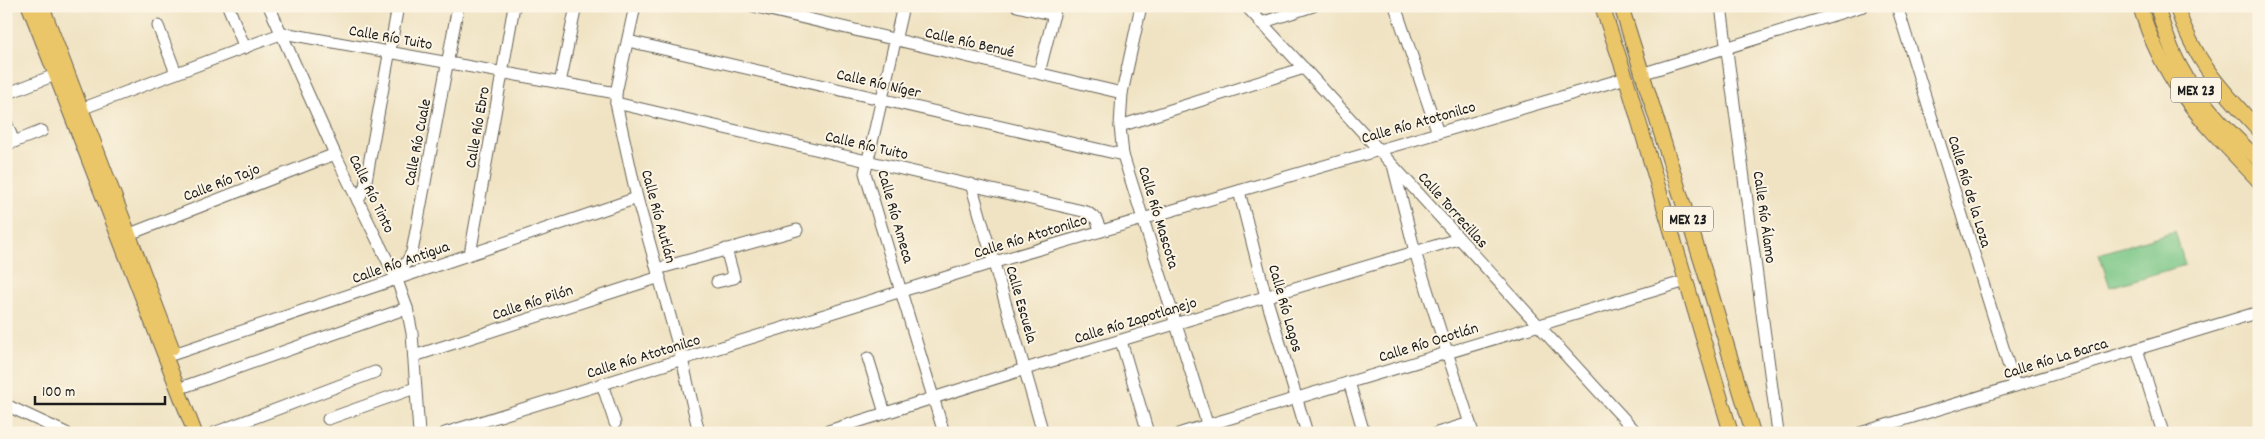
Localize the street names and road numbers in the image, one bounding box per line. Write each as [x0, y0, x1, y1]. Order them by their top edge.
street label: Calle Río Tuito [347, 20, 434, 57]
street label: Calle Río Benué [922, 22, 1016, 65]
street label: Calle Río Níger [834, 64, 923, 105]
road number: MEX 23 [2171, 78, 2221, 102]
street label: Calle Río Ebro [460, 85, 497, 170]
street label: Calle Río Atotonilco [1359, 96, 1478, 151]
street label: Calle Río Cuale [399, 97, 438, 188]
street label: Calle Río Tuito [823, 126, 910, 167]
street label: Calle Río de la Loza [1941, 133, 1997, 251]
street label: Calle Río Tinto [342, 151, 400, 237]
street label: Calle Río Tajo [180, 158, 264, 208]
street label: Calle Río Mascota [1131, 164, 1184, 272]
street label: Calle Río Autlán [634, 167, 681, 266]
street label: Calle Río Ameca [870, 167, 919, 266]
street label: Calle Torrecillas [1411, 167, 1493, 254]
street label: Calle Río Álamo [1746, 170, 1781, 265]
road number: MEX 23 [1663, 206, 1713, 232]
street label: Calle Río Atotonilco [971, 209, 1090, 266]
street label: Calle Río Antigua [349, 236, 453, 291]
street label: Calle Río Lagos [1261, 262, 1308, 355]
street label: Calle Escuela [999, 263, 1043, 346]
street label: Calle Río Pilón [489, 279, 576, 327]
street label: Calle Río Zapotlanejo [1072, 292, 1200, 351]
street label: Calle Río Ocotlán [1376, 317, 1481, 369]
street label: Calle Río Atotonilco [584, 329, 703, 386]
street label: Calle Río La Barca [2001, 332, 2111, 386]

